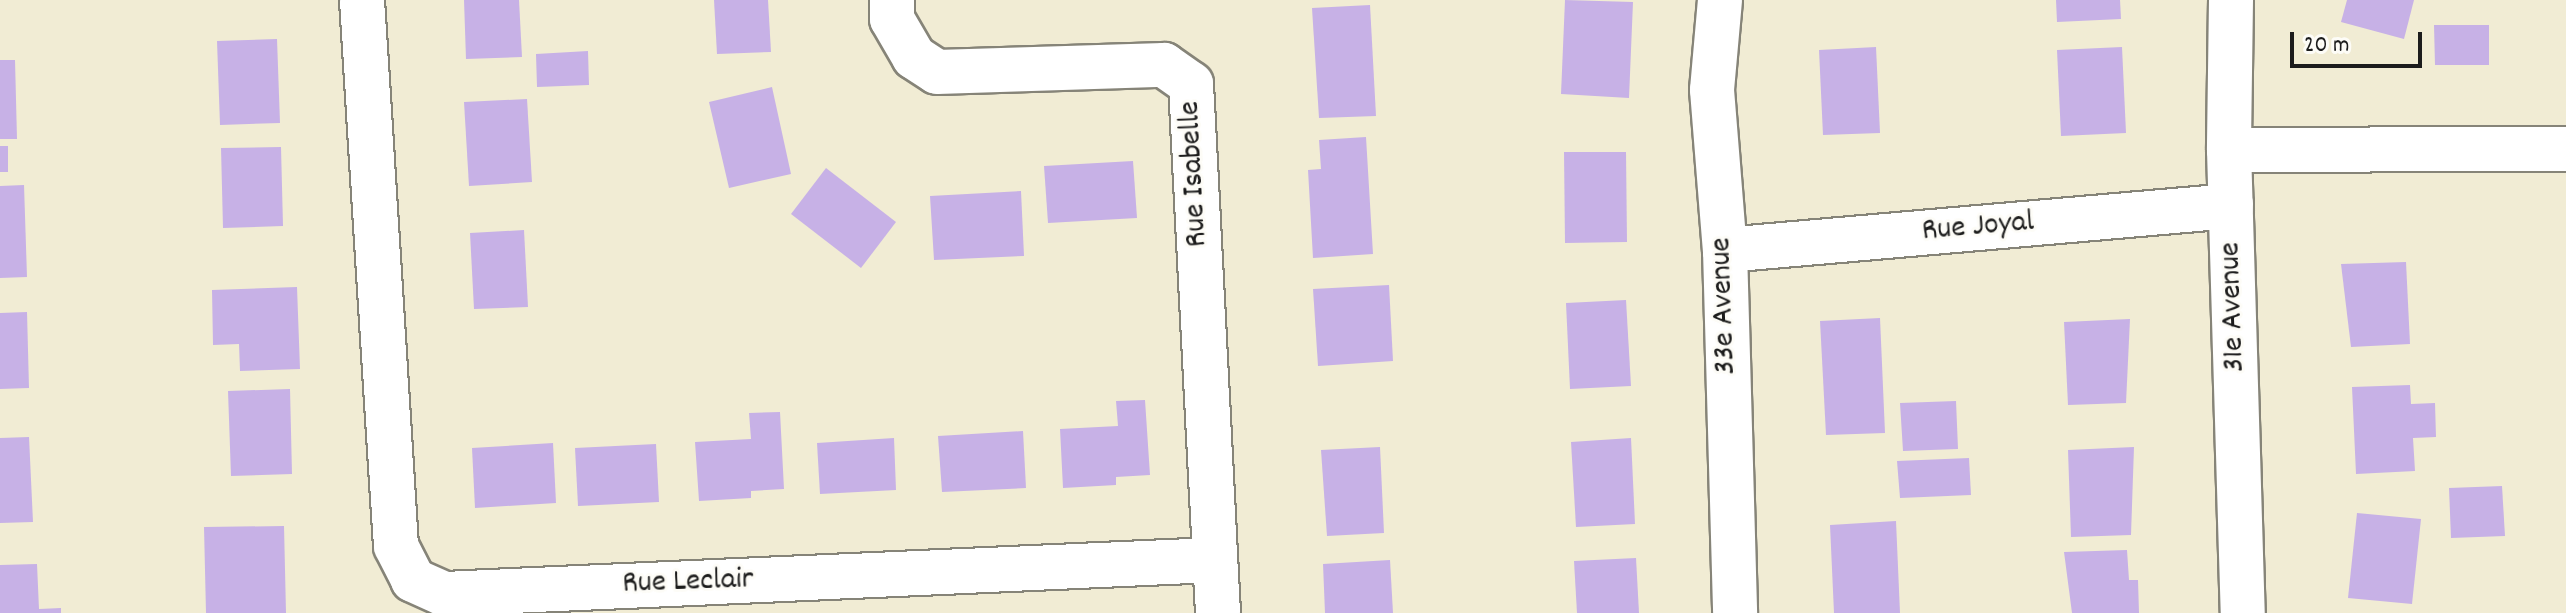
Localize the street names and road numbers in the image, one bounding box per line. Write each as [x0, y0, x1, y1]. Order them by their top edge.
street label: Rue Isabelle [1172, 100, 1218, 248]
street label: Rue Joyal [1920, 204, 2036, 252]
street label: 33e Avenue [1703, 237, 1747, 375]
street label: 31e Avenue [2213, 241, 2255, 373]
street label: Rue Leclair [622, 562, 754, 604]

